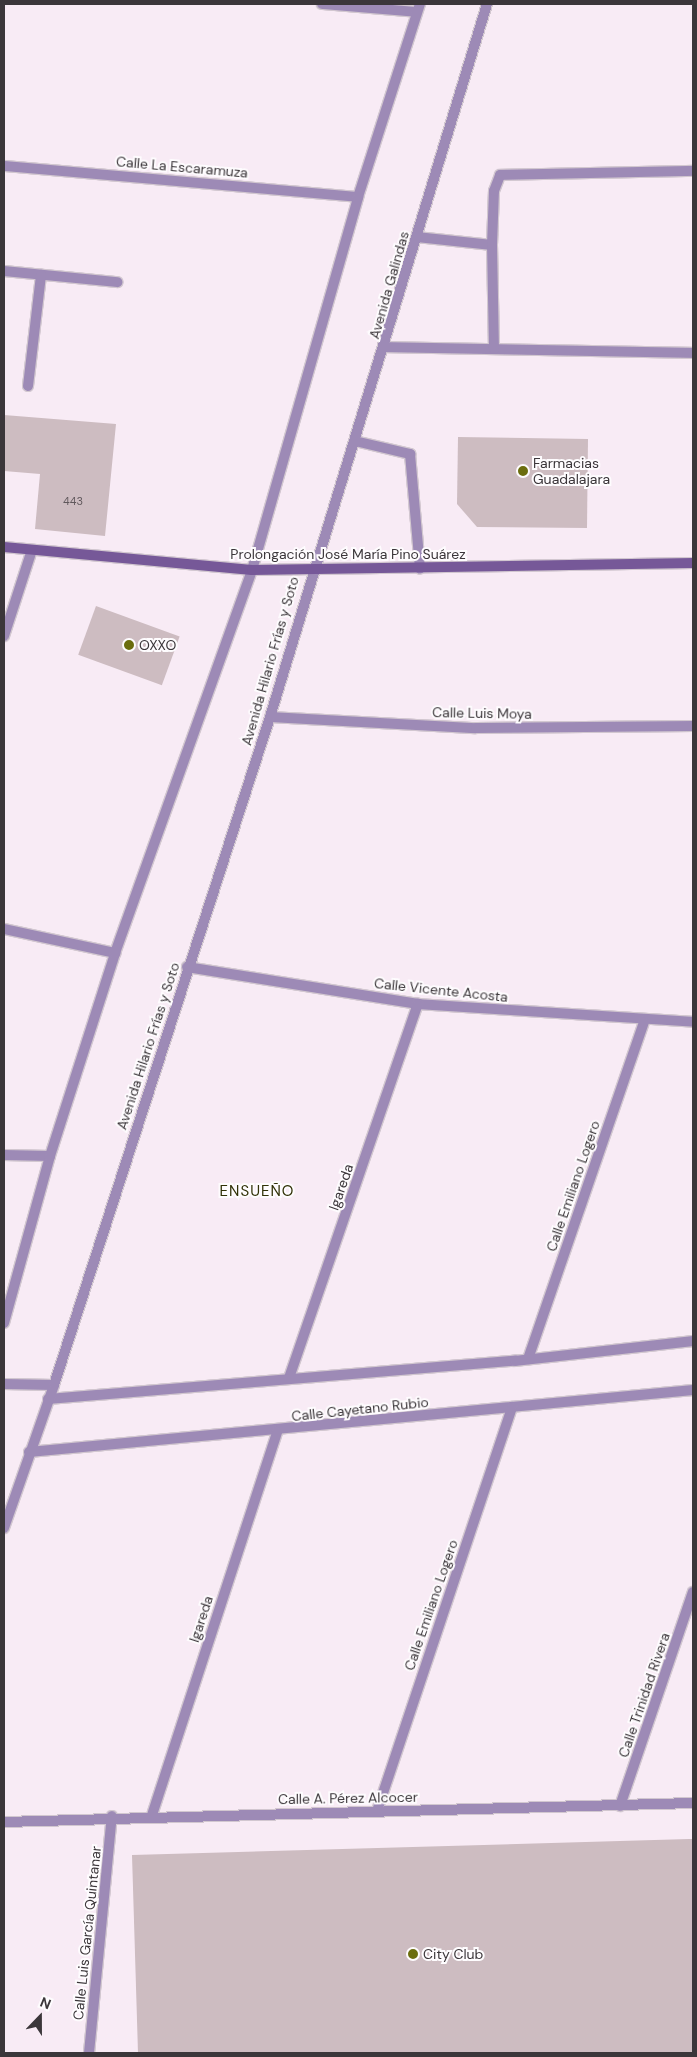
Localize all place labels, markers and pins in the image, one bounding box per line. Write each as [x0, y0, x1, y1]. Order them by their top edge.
place label: Farmacias Guadalajara [533, 455, 610, 488]
marker: Farmacias Guadalajara [517, 465, 529, 477]
place label: OXXO [139, 637, 176, 653]
marker: OXXO [123, 639, 135, 651]
place label: City Club [423, 1946, 483, 1962]
marker: City Club [407, 1948, 419, 1960]

